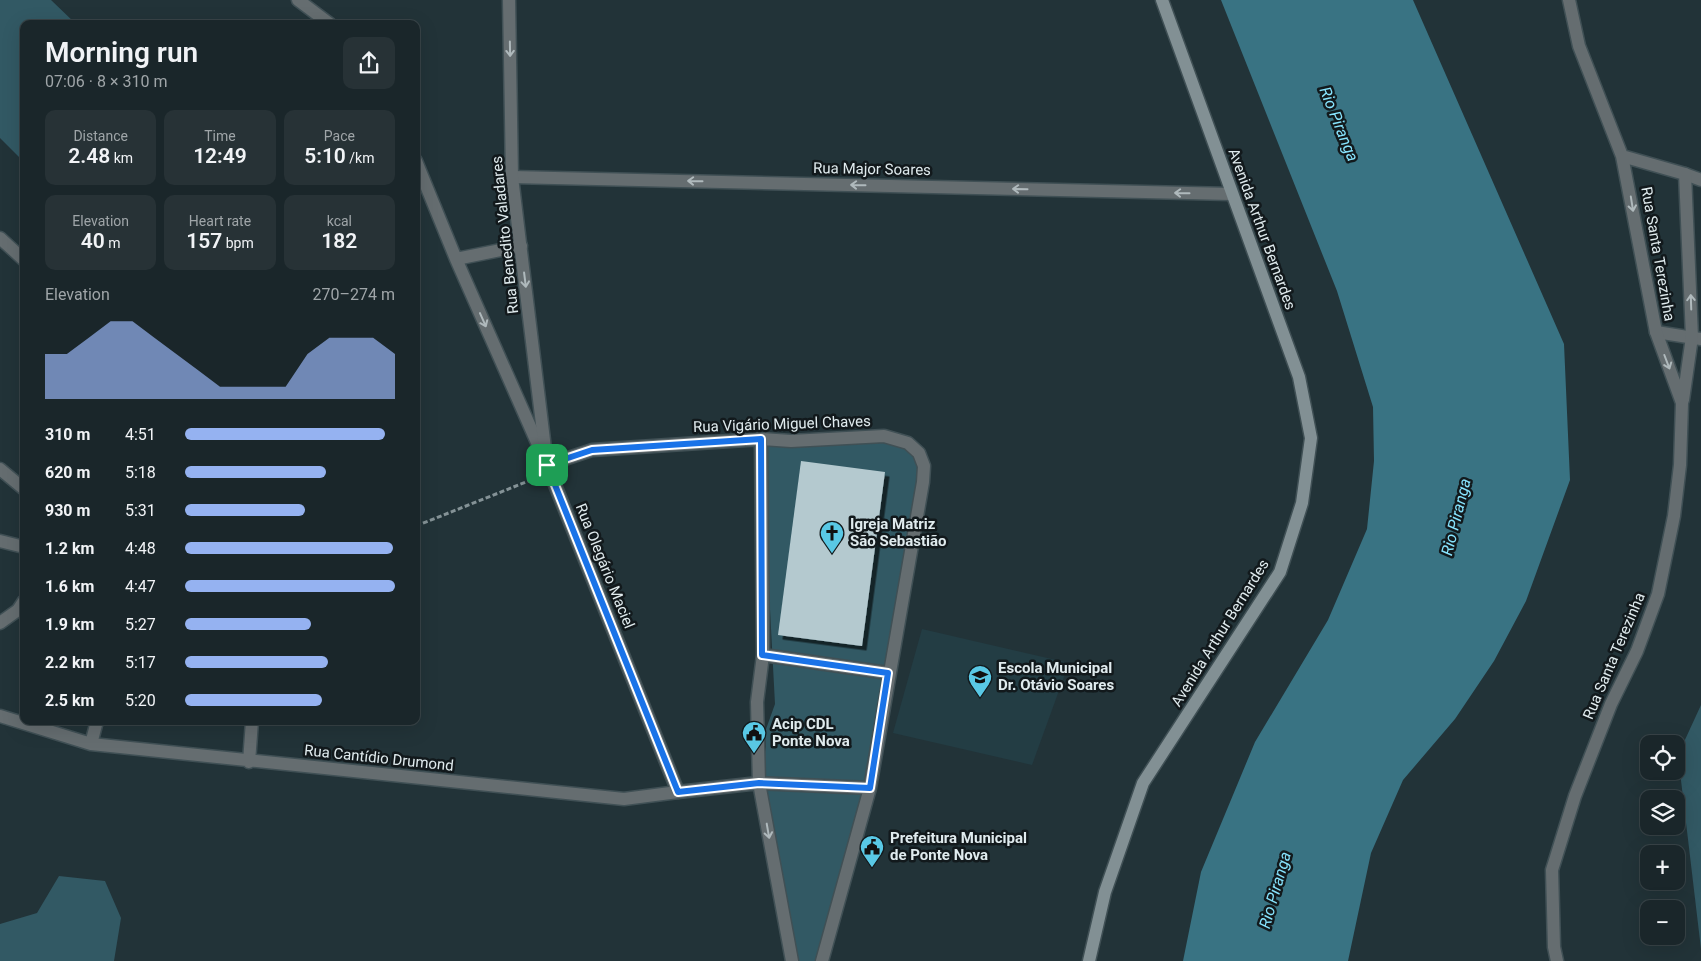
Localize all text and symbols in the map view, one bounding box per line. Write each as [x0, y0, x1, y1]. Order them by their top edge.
text: Morning run [45, 36, 198, 69]
button: share [343, 37, 395, 89]
one-way arrow [505, 40, 515, 56]
text: 07:06 · 8 × 310 m [45, 72, 167, 91]
water label: Rio Piranga [1315, 84, 1363, 164]
text: Distance [73, 128, 128, 144]
text: Time [204, 128, 236, 144]
text: Pace [324, 128, 355, 144]
text: 2.48 [68, 144, 110, 168]
text: 12:49 [193, 144, 247, 168]
text: 5:10 [304, 144, 346, 168]
street label: Avenida Arthur Bernardes [1224, 146, 1300, 312]
text: km [110, 150, 133, 166]
text: /km [346, 150, 375, 166]
street label: Rua Benedito Valadares [488, 155, 522, 315]
street label: Rua Major Soares [813, 159, 931, 179]
one-way arrow [687, 176, 704, 186]
one-way arrow [850, 180, 866, 190]
one-way arrow [1012, 184, 1028, 194]
street label: Rua Santa Terezinha [1637, 185, 1679, 323]
one-way arrow [1175, 188, 1191, 198]
one-way arrow [1628, 196, 1638, 212]
text: Elevation [72, 213, 129, 229]
text: Heart rate [189, 213, 251, 229]
text: kcal [327, 213, 352, 229]
text: 40 [81, 229, 105, 253]
text: 157 [186, 229, 222, 253]
text: 182 [321, 229, 357, 253]
text: m [105, 235, 121, 251]
text: bpm [222, 235, 254, 251]
one-way arrow [520, 272, 530, 288]
text: Elevation [45, 285, 110, 304]
text: 270–274 m [313, 285, 395, 304]
one-way arrow [1686, 294, 1695, 310]
one-way arrow [478, 312, 488, 327]
one-way arrow [1663, 354, 1672, 369]
street label: Rua Vigário Miguel Chaves [693, 412, 871, 436]
text: 310 m [45, 425, 90, 444]
text: 4:51 [125, 425, 156, 444]
pin [526, 444, 568, 486]
icon: arrive [533, 451, 561, 479]
text: 620 m [45, 463, 90, 482]
text: 5:18 [125, 463, 156, 482]
water label: Rio Piranga [1437, 476, 1475, 558]
text: 930 m [45, 501, 90, 520]
text: 5:31 [125, 501, 156, 520]
street label: Rua Olegário Maciel [572, 501, 638, 631]
place label: Igreja Matriz São Sebastião [850, 515, 947, 550]
church icon: Igreja Matriz São Sebastião [819, 520, 845, 554]
text: 1.2 km [45, 539, 94, 558]
text: 4:48 [125, 539, 156, 558]
street label: Avenida Arthur Bernardes [1167, 556, 1273, 710]
text: 1.6 km [45, 577, 94, 596]
text: 4:47 [125, 577, 156, 596]
street label: Rua Santa Terezinha [1579, 590, 1649, 722]
text: 1.9 km [45, 615, 94, 634]
text: 5:27 [125, 615, 156, 634]
text: 2.2 km [45, 653, 94, 672]
text: 5:17 [125, 653, 156, 672]
place label: Escola Municipal Dr. Otávio Soares [998, 659, 1114, 694]
school or university icon: Escola Municipal Dr. Otávio Soares [967, 664, 993, 698]
text: 2.5 km [45, 691, 94, 710]
text: 5:20 [125, 691, 156, 710]
place label: Acip CDL Ponte Nova [772, 715, 850, 750]
public building icon: Acip CDL Ponte Nova [741, 720, 767, 754]
map controls [1640, 735, 1685, 945]
button: locate [1640, 735, 1685, 780]
street label: Rua Cantídio Drumond [303, 741, 455, 775]
button: layers [1640, 790, 1685, 835]
one-way arrow [764, 822, 773, 838]
place label: Prefeitura Municipal de Ponte Nova [890, 829, 1027, 864]
public building icon: Prefeitura Municipal de Ponte Nova [859, 834, 885, 868]
button: + [1640, 845, 1685, 890]
water label: Rio Piranga [1255, 850, 1295, 930]
button: − [1640, 900, 1685, 945]

